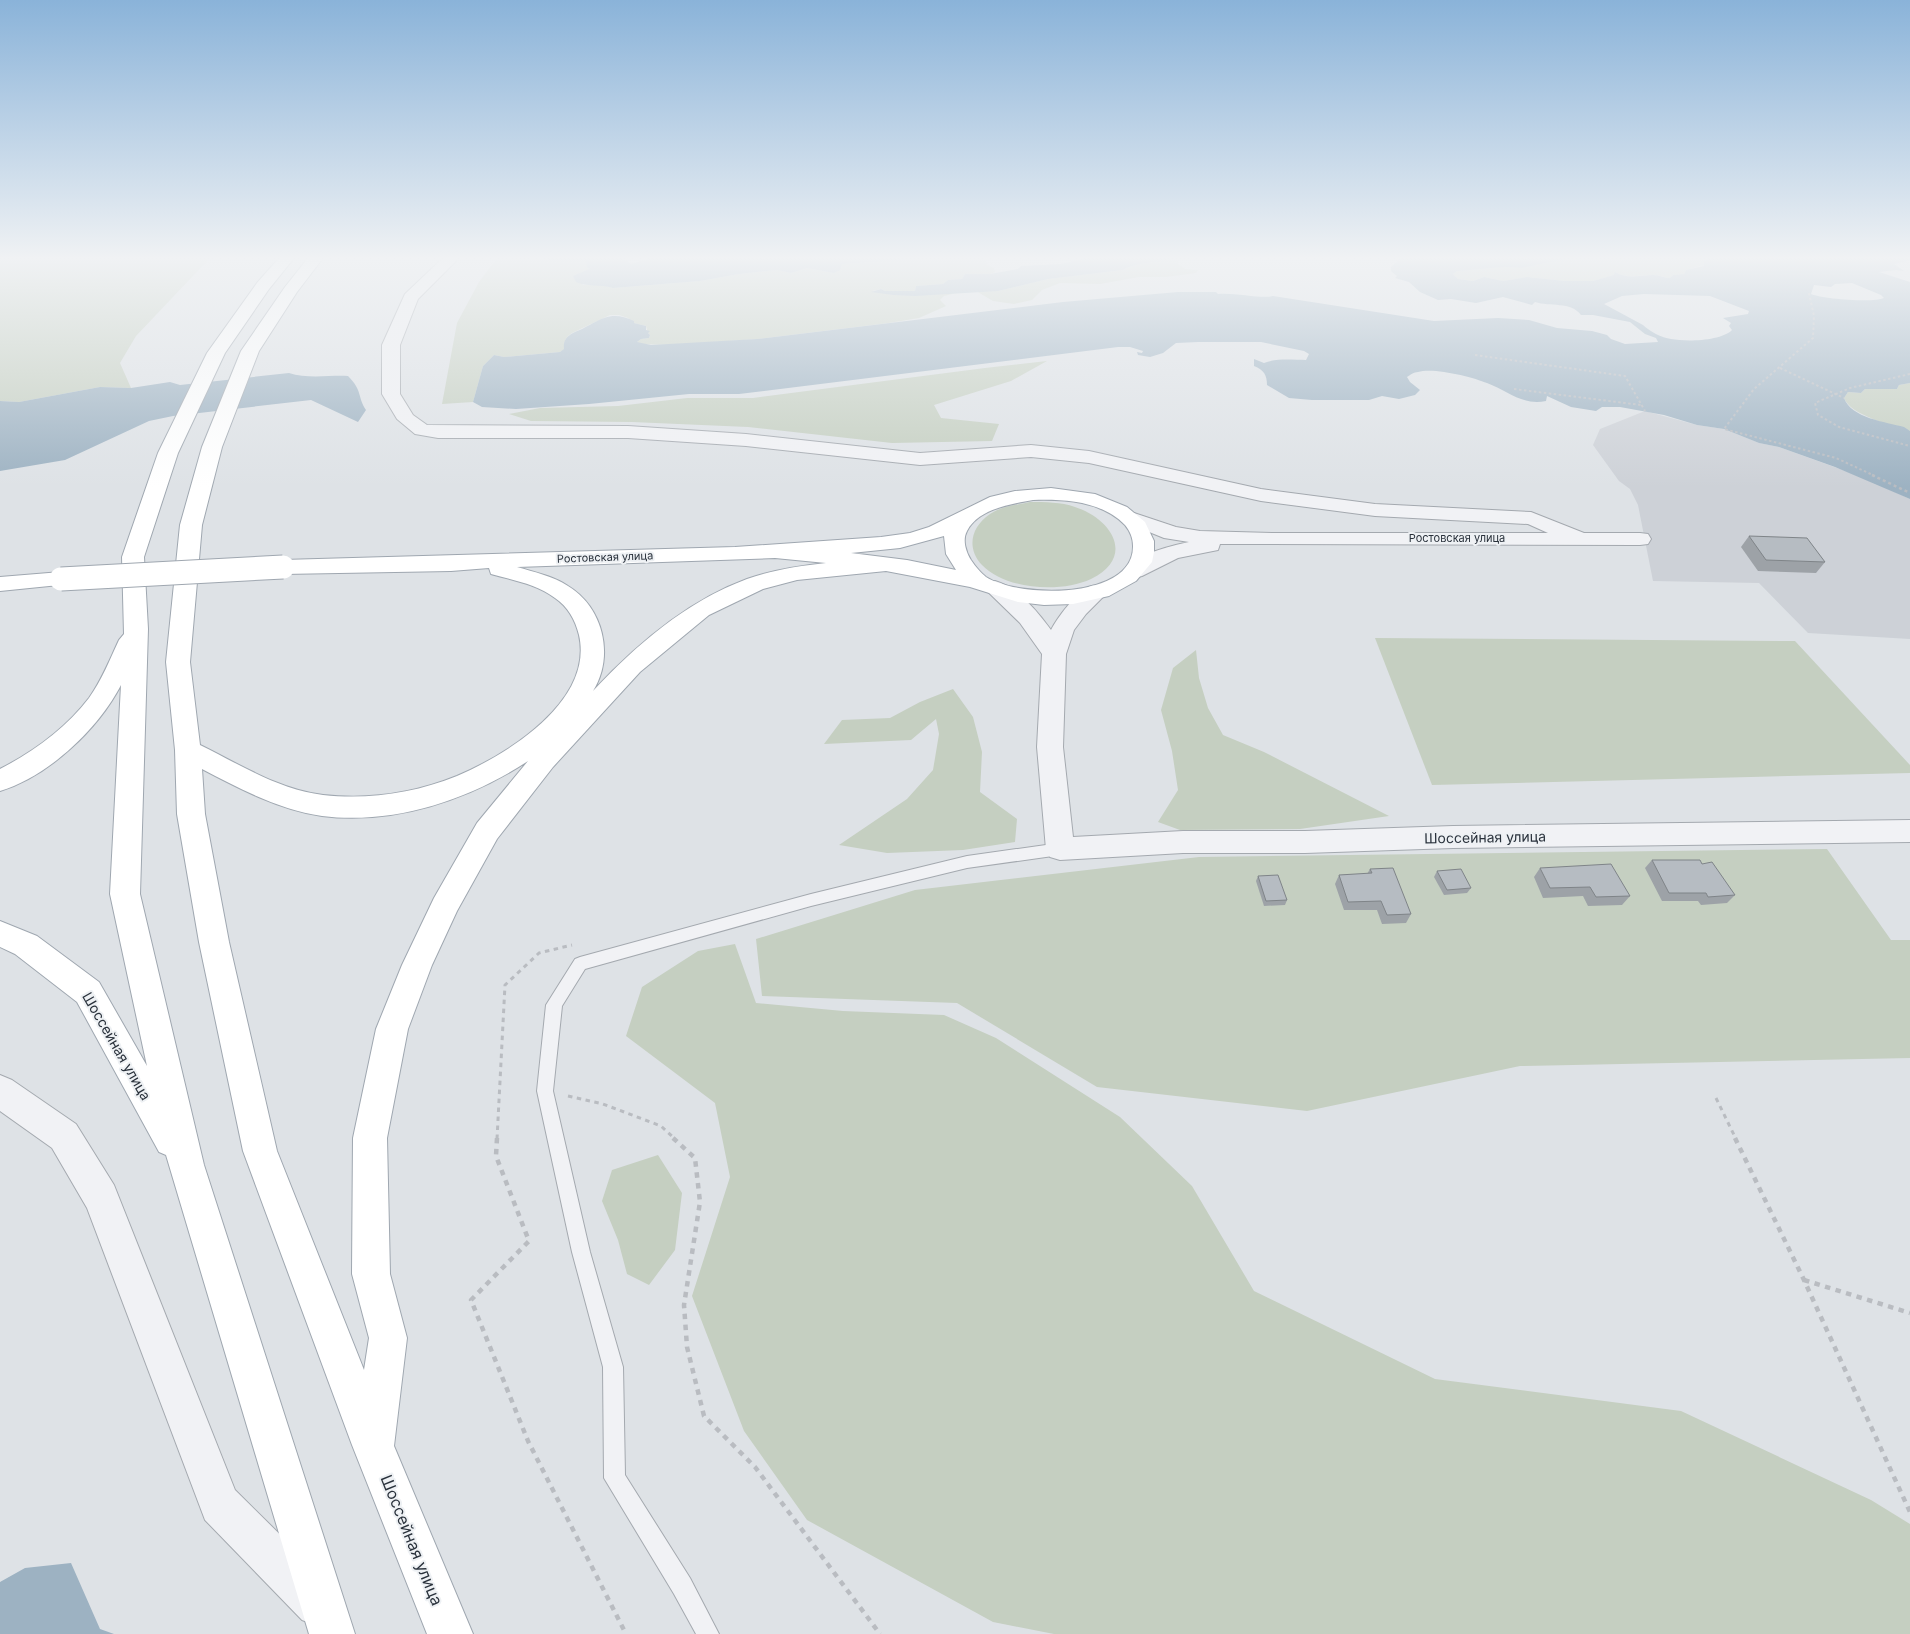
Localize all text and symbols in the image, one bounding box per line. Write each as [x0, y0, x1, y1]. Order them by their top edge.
street label: Ростовская улица [1409, 531, 1505, 545]
street label: Ростовская улица [557, 548, 653, 566]
street label: Шоссейная улица [1424, 827, 1546, 847]
street label: Шоссейная улица [79, 989, 155, 1103]
street label: Шоссейная улица [377, 1472, 447, 1608]

